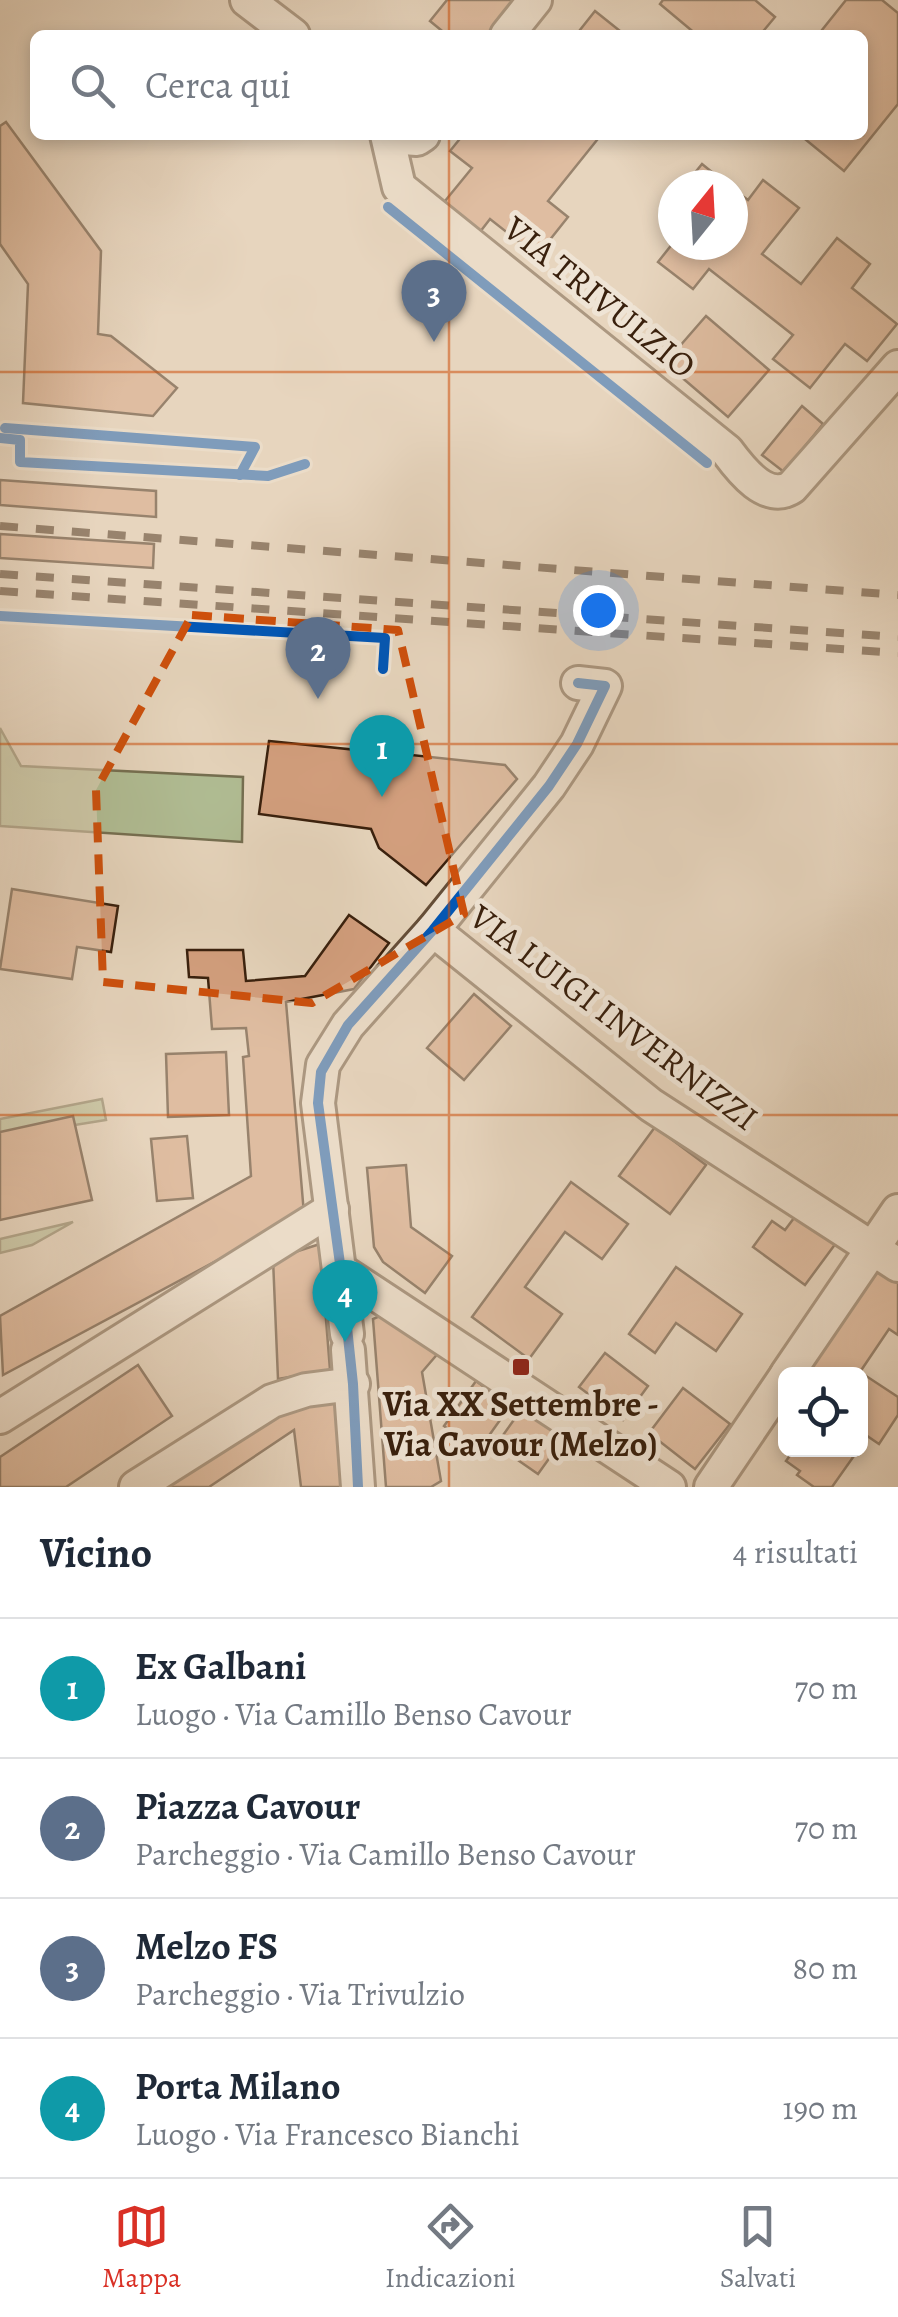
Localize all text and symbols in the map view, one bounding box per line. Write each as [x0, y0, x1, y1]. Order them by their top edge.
search box [30, 30, 868, 140]
icon: search [65, 58, 120, 113]
text: Cerca qui [145, 59, 291, 111]
north arrow [658, 170, 748, 260]
street label: VIA TRIVULZIO [493, 204, 706, 389]
pin: 3 [402, 260, 466, 342]
your location [573, 585, 624, 636]
pin: 2 [286, 616, 350, 699]
pin: 1 [350, 714, 414, 797]
street label: VIA LUIGI INVERNIZZI [459, 892, 768, 1141]
pin: 4 [312, 1260, 378, 1342]
marker: Via XX Settembre - Via Cavour (Melzo) [510, 1356, 532, 1378]
map controls [778, 1367, 868, 1457]
button: locate [778, 1367, 868, 1457]
place label: Via XX Settembre - Via Cavour (Melzo) [382, 1380, 659, 1468]
text: Vicino [40, 1524, 152, 1581]
text: 4 risultati [733, 1530, 858, 1574]
text: Ex Galbani [135, 1640, 306, 1692]
text: 1 [67, 1666, 78, 1710]
text: 70 m [795, 1666, 858, 1710]
text: Luogo · Via Camillo Benso Cavour [135, 1692, 572, 1736]
text: Piazza Cavour [135, 1780, 360, 1832]
text: 2 [65, 1806, 80, 1850]
text: 70 m [795, 1806, 858, 1850]
text: Parcheggio · Via Camillo Benso Cavour [135, 1832, 636, 1876]
text: Melzo FS [135, 1920, 278, 1972]
text: 3 [66, 1946, 79, 1990]
text: 80 m [792, 1946, 858, 1990]
text: Parcheggio · Via Trivulzio [135, 1972, 465, 2016]
text: Porta Milano [135, 2060, 341, 2112]
text: 4 [65, 2086, 80, 2130]
text: 190 m [782, 2086, 858, 2130]
text: Luogo · Via Francesco Bianchi [135, 2112, 520, 2156]
tab: Mappa [102, 2199, 181, 2297]
tab: Indicazioni [385, 2199, 516, 2297]
tab: Salvati [720, 2199, 796, 2297]

